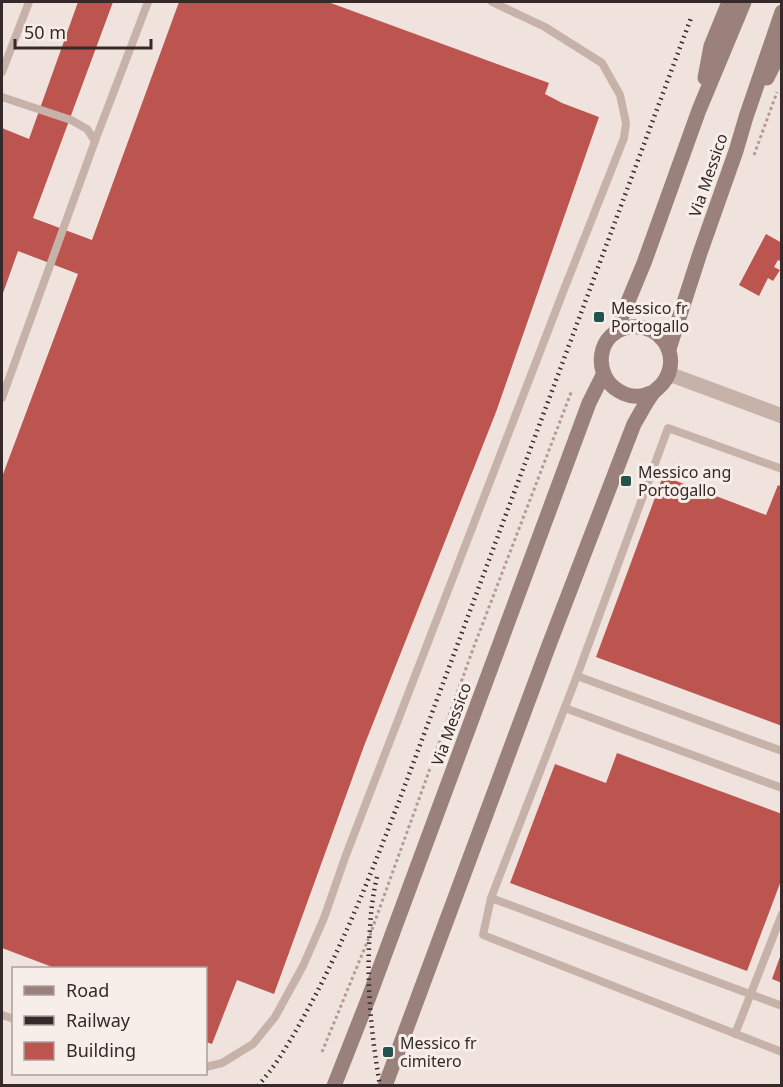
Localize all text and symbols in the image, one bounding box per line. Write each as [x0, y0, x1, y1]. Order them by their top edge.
scale bar [15, 12, 152, 50]
text: 50 m [24, 20, 66, 44]
street label: Via Messico [683, 130, 733, 220]
place label: Messico fr Portogallo [611, 297, 689, 337]
marker: Messico fr Portogallo [592, 310, 606, 324]
place label: Messico ang Portogallo [638, 461, 731, 501]
marker: Messico ang Portogallo [619, 474, 633, 488]
street label: Via Messico [426, 679, 476, 769]
legend [12, 967, 207, 1075]
text: Road [66, 978, 109, 1002]
text: Railway [66, 1008, 131, 1032]
place label: Messico fr cimitero [400, 1032, 477, 1072]
text: Building [66, 1038, 136, 1062]
marker: Messico fr cimitero [381, 1045, 395, 1059]

